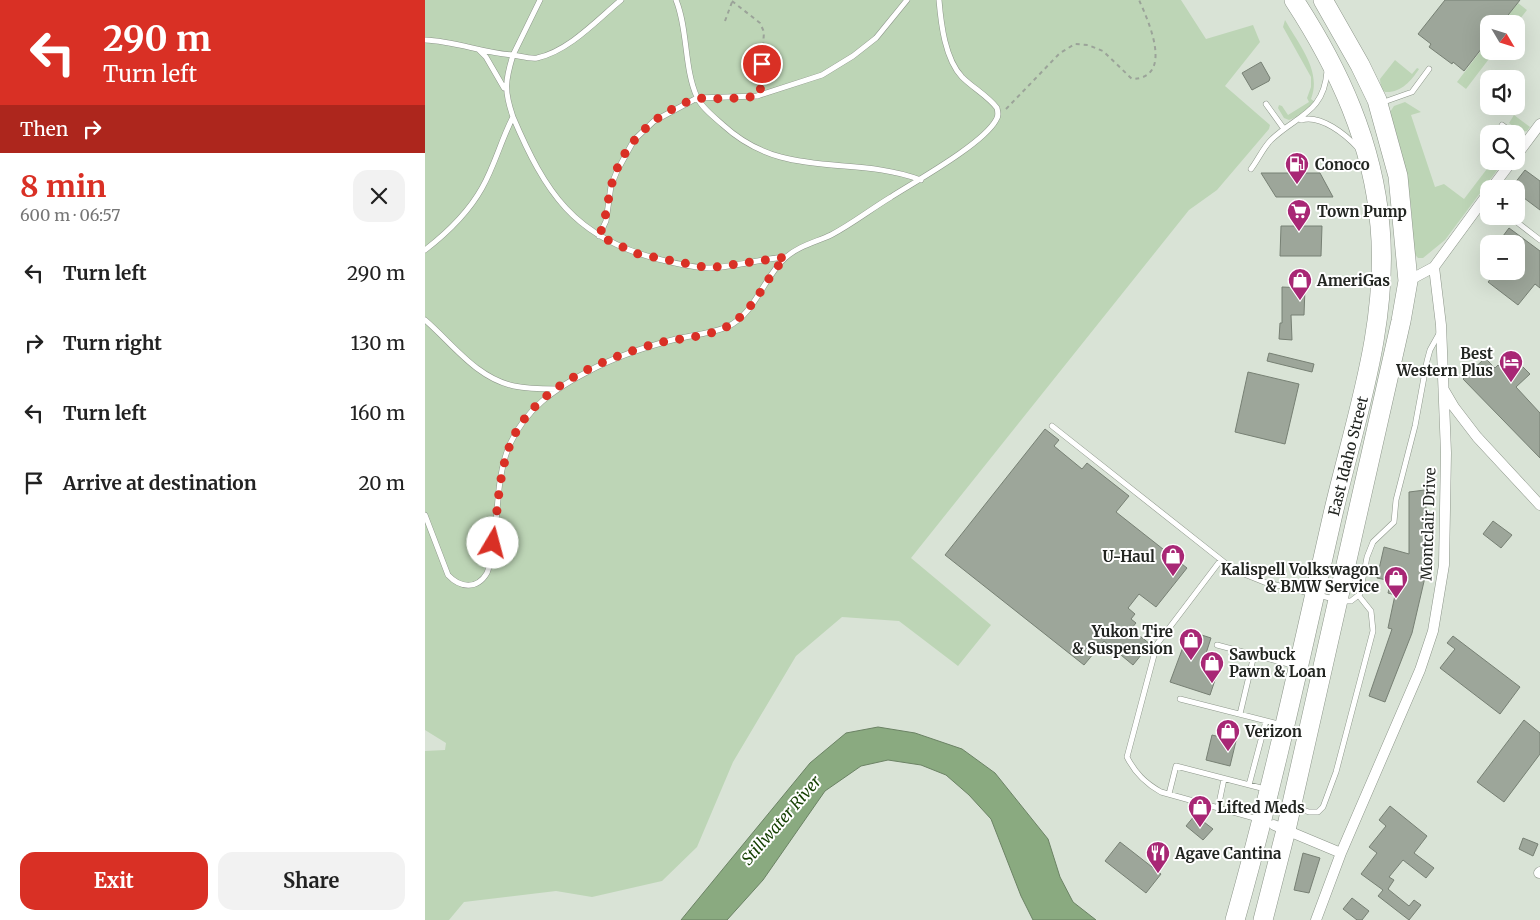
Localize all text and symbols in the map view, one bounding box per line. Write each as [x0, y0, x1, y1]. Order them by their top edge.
north arrow [1480, 15, 1525, 60]
map controls [1480, 15, 1525, 280]
text: 290 m [103, 17, 211, 61]
icon: left [20, 20, 85, 85]
pin [741, 43, 783, 85]
icon: arrive [748, 50, 776, 78]
text: Turn left [103, 60, 197, 88]
button: sound [1480, 70, 1525, 115]
icon: right [78, 115, 106, 143]
text: Then [20, 117, 68, 141]
button: search [1480, 125, 1525, 170]
fuel station icon: Conoco [1284, 151, 1310, 185]
place label: Conoco [1315, 155, 1370, 174]
text: 8 min [20, 167, 106, 205]
button: close [353, 170, 405, 222]
button: + [1480, 180, 1525, 225]
supermarket icon: Town Pump [1286, 198, 1312, 232]
place label: Town Pump [1317, 202, 1407, 221]
text: 600 m · 06:57 [20, 205, 120, 225]
button: − [1480, 235, 1525, 280]
icon: left [20, 259, 48, 287]
text: Turn left [63, 261, 147, 285]
text: 290 m [347, 261, 405, 285]
shop icon: AmeriGas [1287, 267, 1313, 301]
place label: AmeriGas [1316, 271, 1390, 290]
icon: right [20, 329, 48, 357]
text: Turn right [63, 331, 162, 355]
text: 130 m [351, 331, 405, 355]
place label: Best Western Plus [1395, 344, 1493, 380]
hotel icon: Best Western Plus [1498, 349, 1524, 383]
street label: East Idaho Street [1324, 394, 1372, 518]
icon: left [20, 399, 48, 427]
text: Turn left [63, 401, 147, 425]
text: 160 m [350, 401, 405, 425]
street label: Montclair Drive [1417, 467, 1439, 581]
icon: arrive [20, 469, 48, 497]
text: Arrive at destination [63, 471, 257, 495]
text: 20 m [358, 471, 405, 495]
position arrow [466, 516, 518, 568]
shop icon: U-Haul [1160, 543, 1186, 577]
place label: U-Haul [1103, 547, 1155, 566]
place label: Kalispell Volkswagon & BMW Service [1221, 560, 1379, 596]
shop icon: Kalispell Volkswagon & BMW Service [1383, 565, 1409, 599]
place label: Yukon Tire & Suspension [1072, 622, 1173, 658]
shop icon: Yukon Tire & Suspension [1178, 627, 1204, 661]
place label: Sawbuck Pawn & Loan [1229, 645, 1326, 681]
shop icon: Sawbuck Pawn & Loan [1199, 650, 1225, 684]
shop icon: Verizon [1215, 718, 1241, 752]
place label: Verizon [1244, 722, 1302, 741]
water label: Stillwater River [737, 771, 825, 869]
shop icon: Lifted Meds [1187, 794, 1213, 828]
place label: Lifted Meds [1217, 798, 1305, 817]
restaurant icon: Agave Cantina [1145, 840, 1171, 874]
place label: Agave Cantina [1174, 844, 1282, 863]
button: Exit [20, 852, 208, 910]
button: Share [218, 852, 405, 910]

